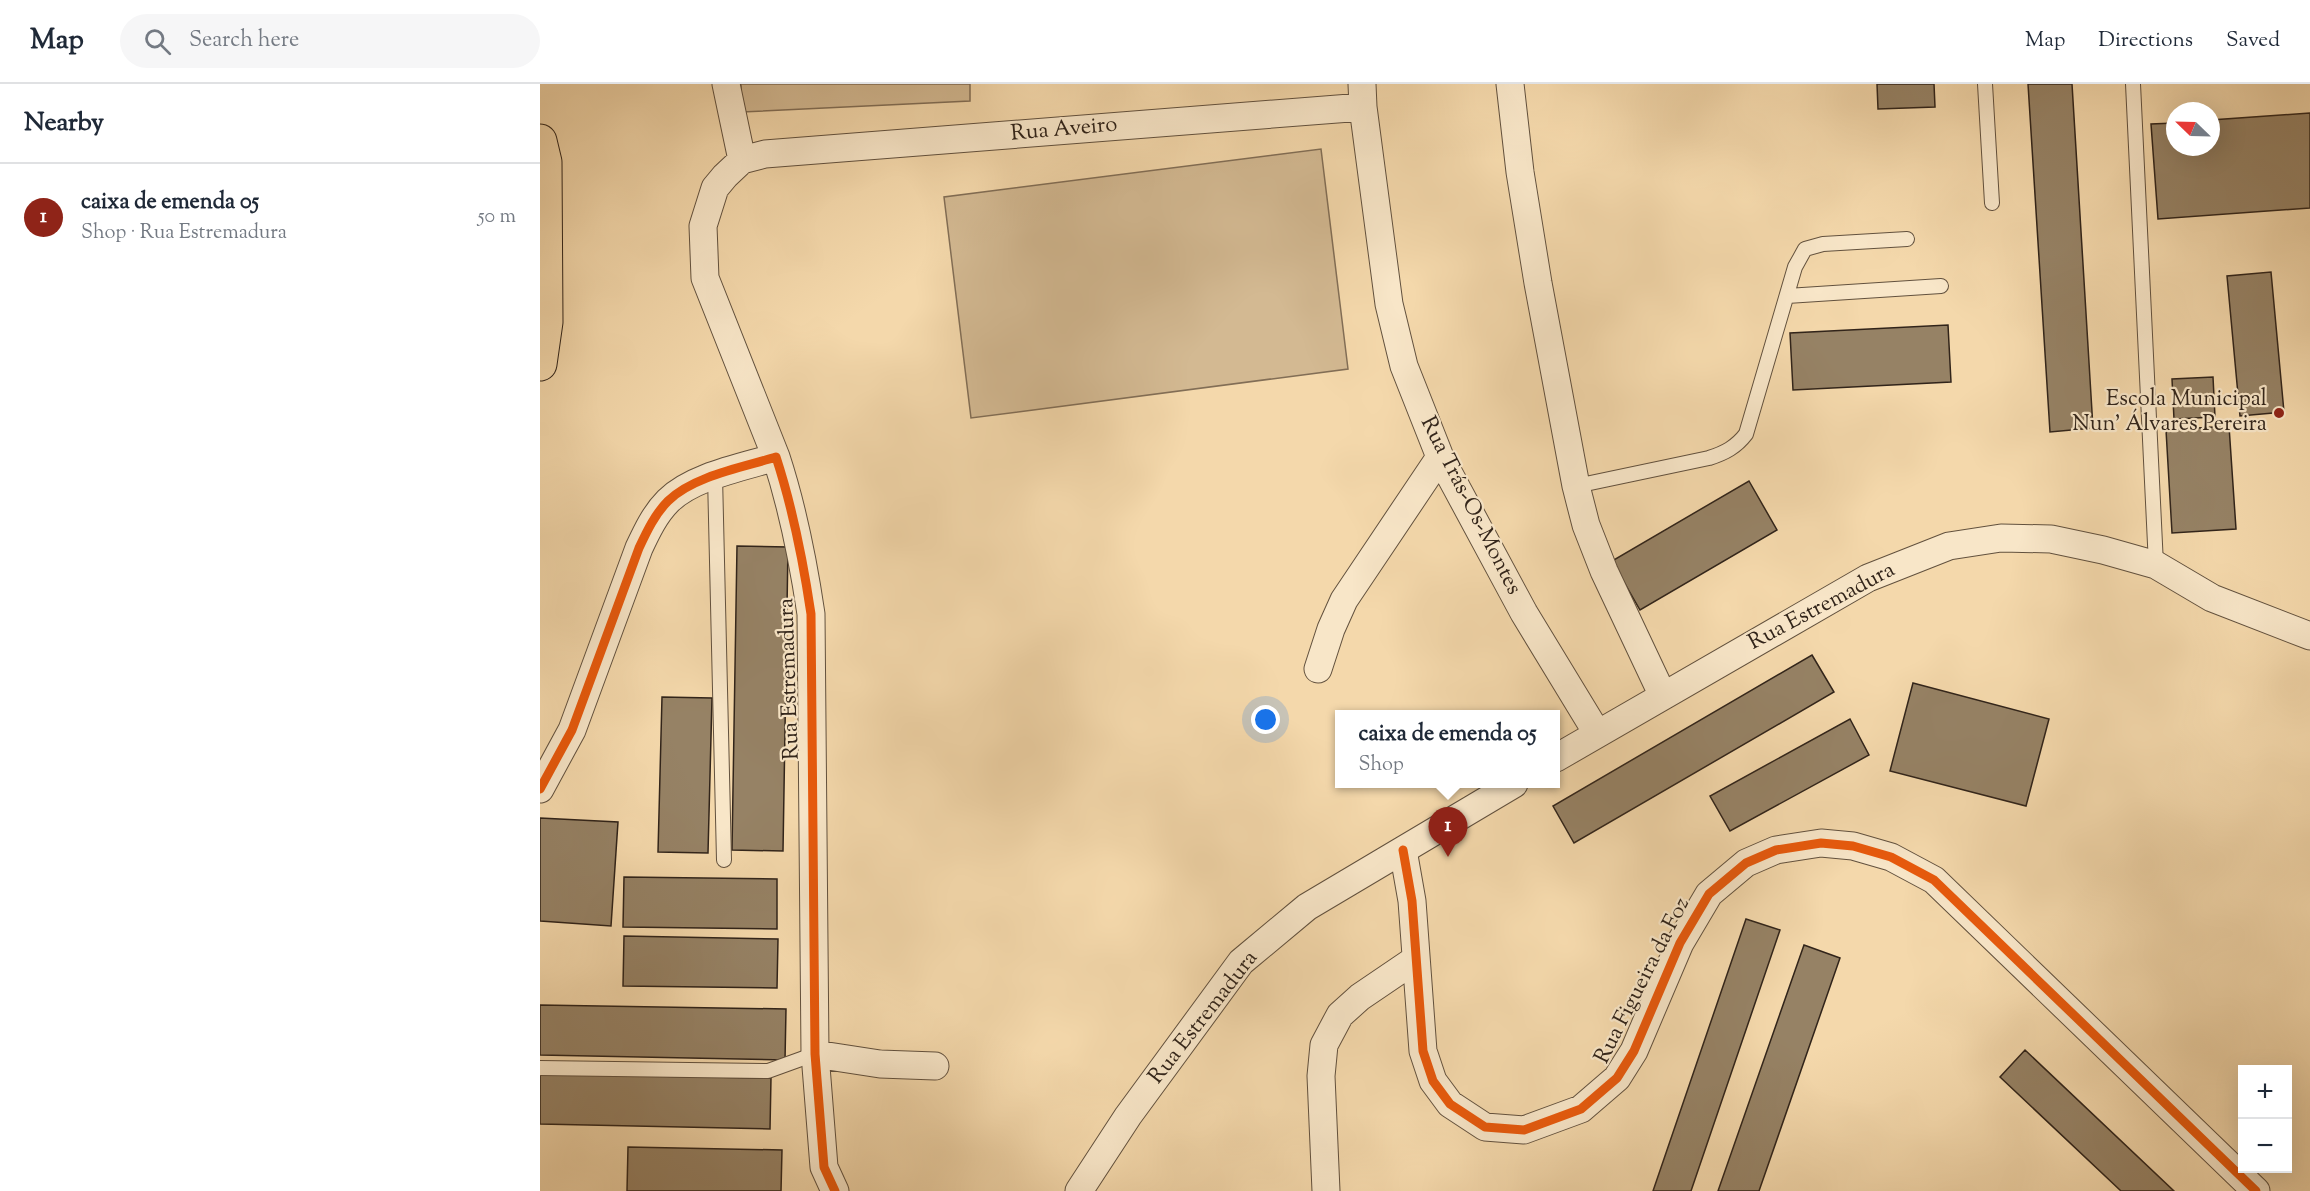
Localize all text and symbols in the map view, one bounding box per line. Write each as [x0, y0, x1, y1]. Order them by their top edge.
search box [120, 14, 540, 68]
text: Map [30, 21, 84, 61]
icon: search [141, 25, 174, 58]
text: Search here [189, 25, 299, 57]
text: Map [2025, 26, 2065, 56]
text: Directions [2098, 26, 2193, 56]
text: Saved [2226, 26, 2280, 56]
north arrow [2166, 102, 2220, 156]
text: Nearby [24, 105, 104, 142]
street label: Rua Aveiro [1009, 109, 1119, 151]
text: caixa de emenda 05 [81, 187, 259, 219]
text: 1 [40, 203, 47, 232]
text: 50 m [478, 203, 516, 232]
text: Shop · Rua Estremadura [81, 219, 287, 248]
place label: Escola Municipal Nun' Álvares Pereira [2072, 384, 2267, 441]
marker: Escola Municipal Nun' Álvares Pereira [2272, 406, 2286, 420]
street label: Rua Trás-Os-Montes [1411, 411, 1529, 601]
street label: Rua Estremadura [1743, 555, 1901, 659]
street label: Rua Estremadura [771, 598, 809, 760]
your location [1251, 705, 1280, 734]
popup [1335, 710, 1560, 788]
text: caixa de emenda 05 [1358, 719, 1537, 751]
text: Shop [1358, 751, 1404, 780]
pin: 1 [1428, 808, 1468, 857]
street label: Rua Figueira da Foz [1587, 892, 1699, 1070]
street label: Rua Estremadura [1142, 944, 1266, 1092]
map controls [2238, 1065, 2292, 1173]
button: + [2238, 1065, 2292, 1119]
button: − [2238, 1119, 2292, 1173]

